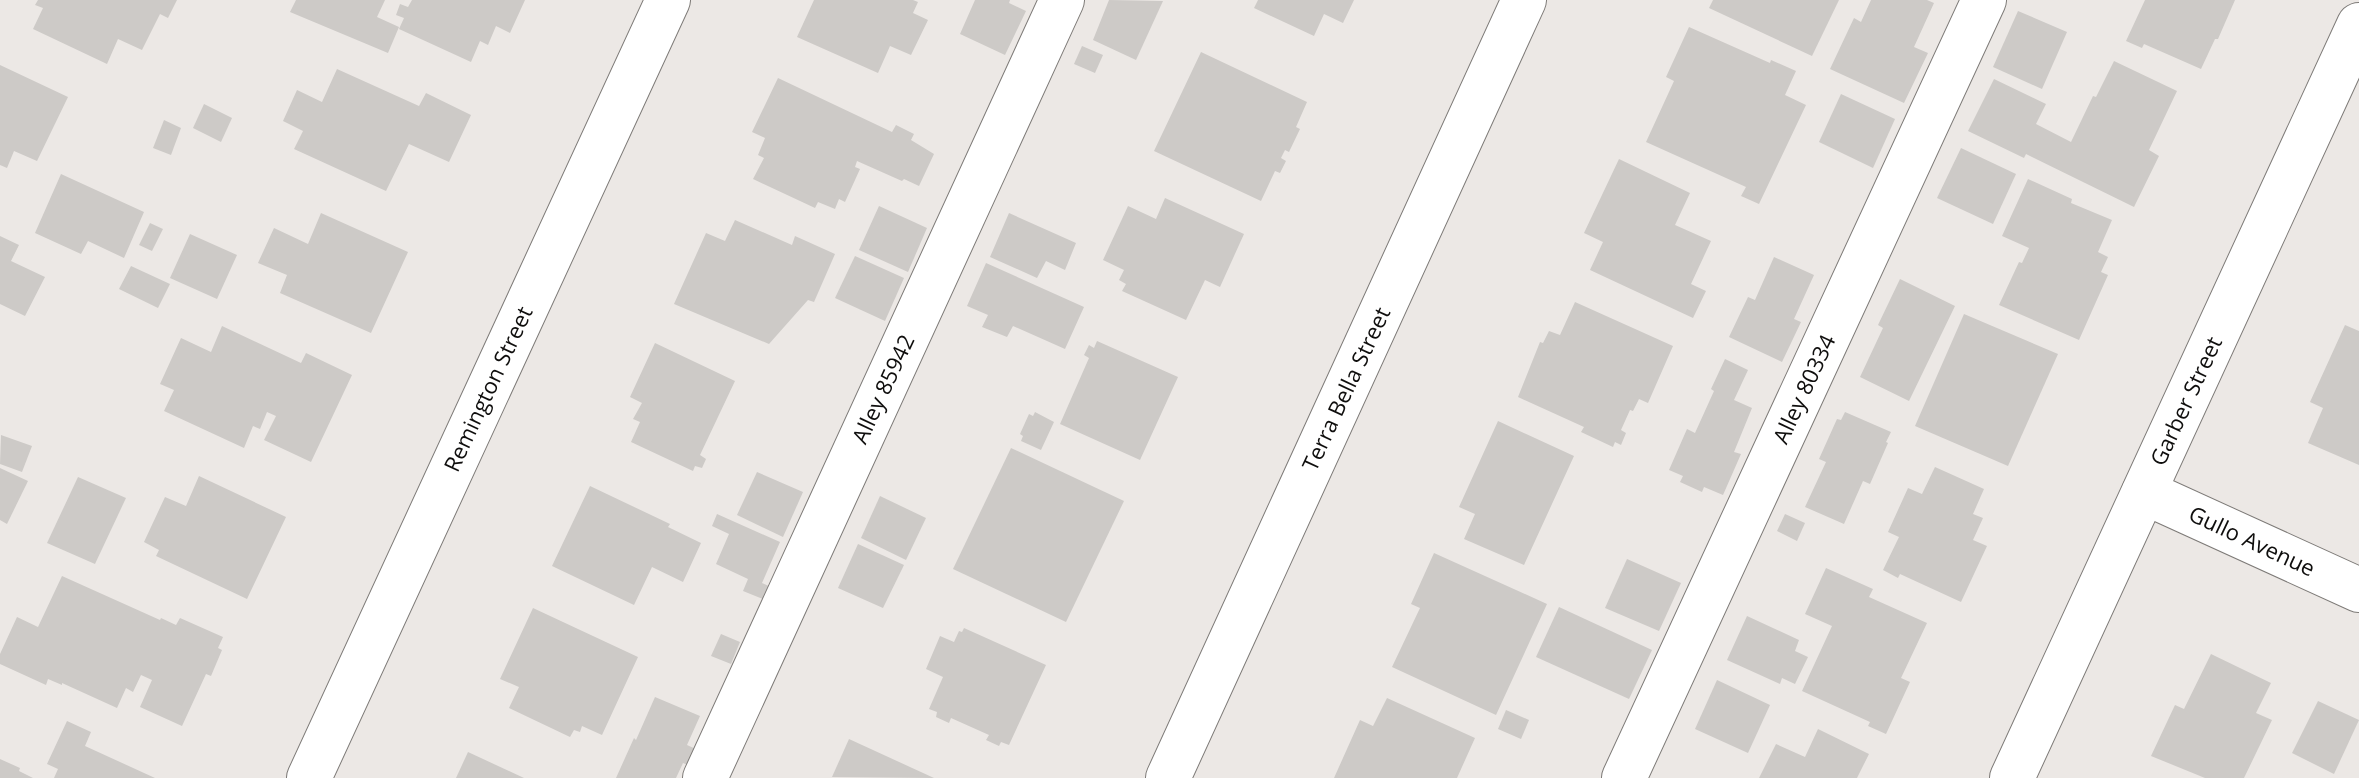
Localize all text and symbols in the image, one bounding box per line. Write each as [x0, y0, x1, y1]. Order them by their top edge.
street label: Remington Street [436, 301, 539, 476]
street label: Terra Bella Street [1294, 302, 1396, 475]
street label: Alley 85942 [844, 329, 920, 448]
street label: Alley 80334 [1765, 329, 1842, 448]
street label: Garber Street [2142, 331, 2228, 470]
street label: Gullo Avenue [2184, 498, 2320, 582]

